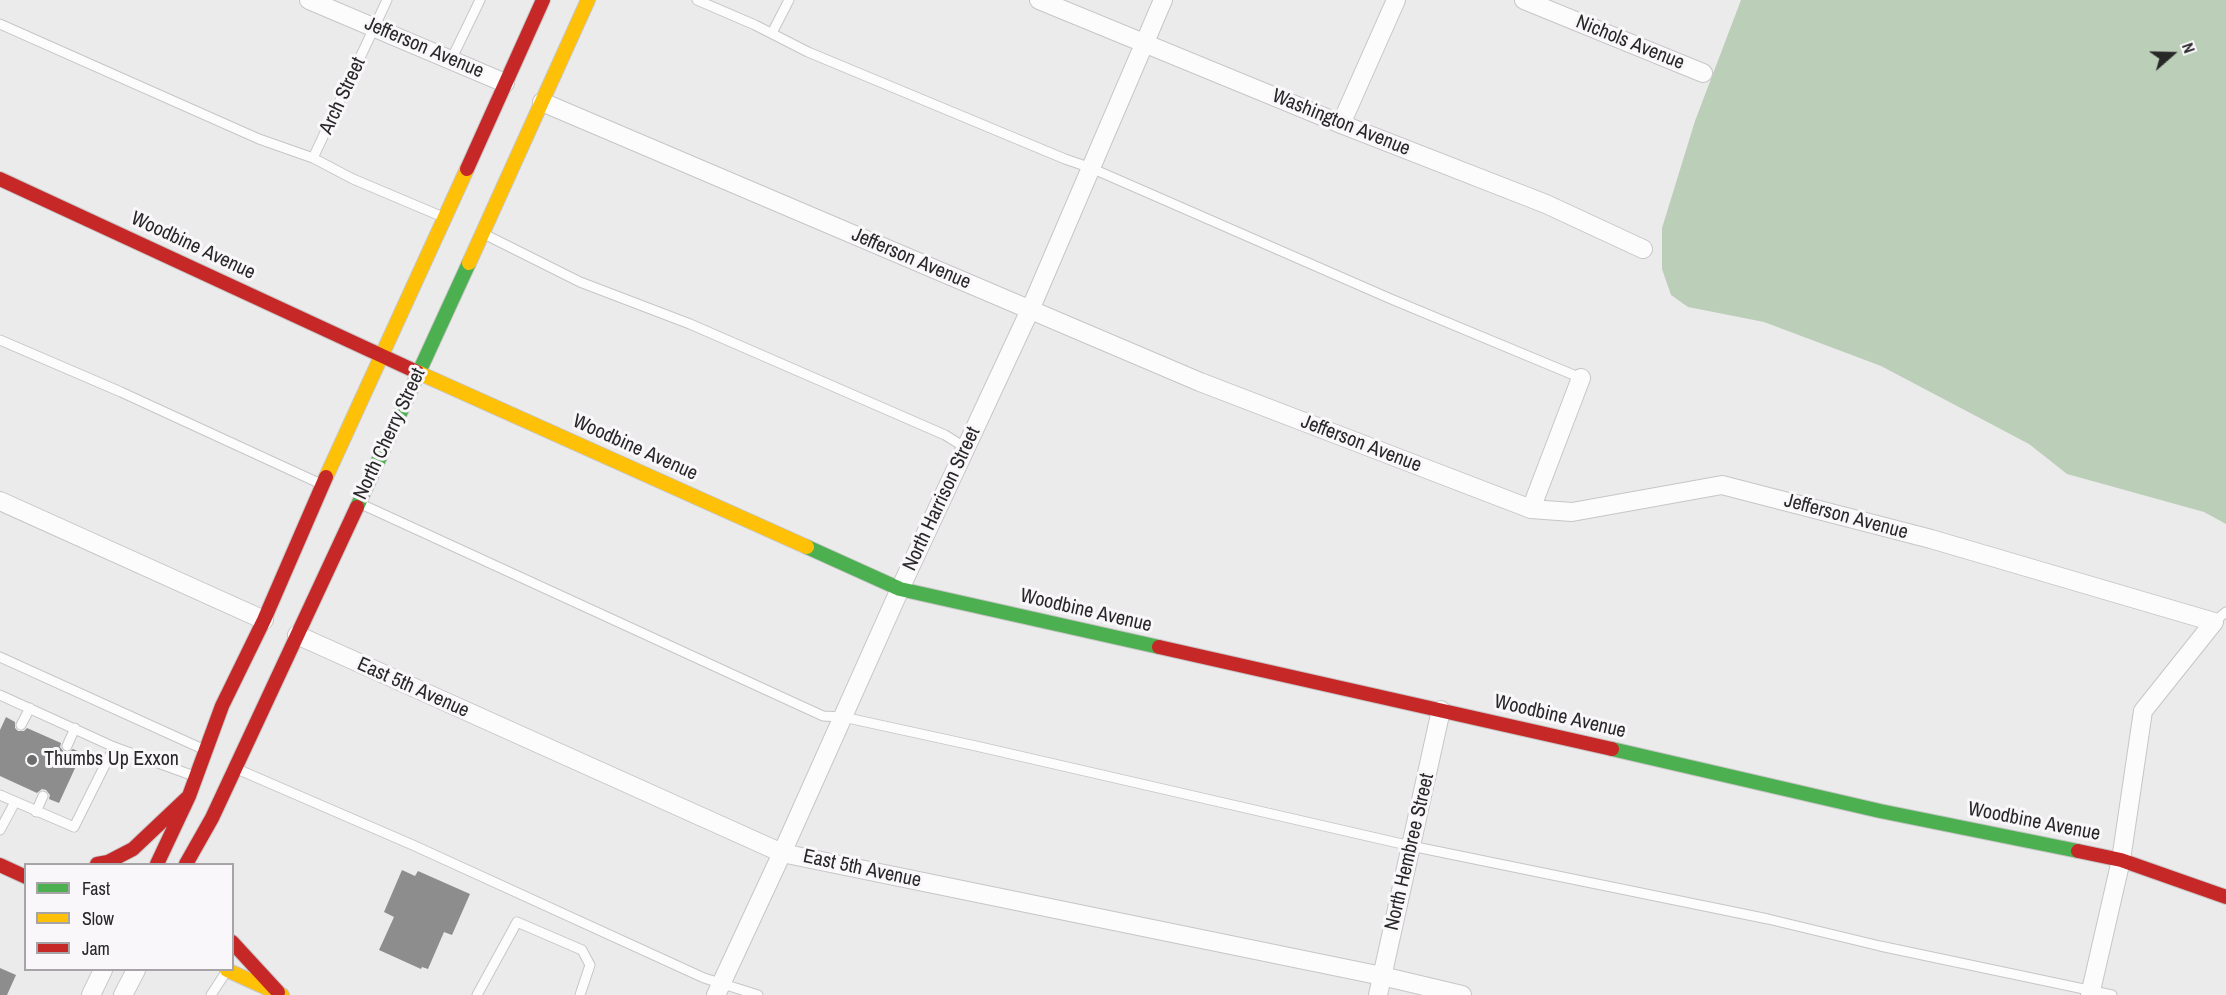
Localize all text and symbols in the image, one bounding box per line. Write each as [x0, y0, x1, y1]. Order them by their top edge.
street label: Nichols Avenue [1572, 10, 1688, 76]
street label: Jefferson Avenue [361, 12, 487, 84]
north arrow [2142, 24, 2202, 84]
text: N [2177, 40, 2201, 56]
street label: Arch Street [315, 54, 371, 138]
street label: Washington Avenue [1268, 84, 1414, 162]
street label: Woodbine Avenue [127, 207, 259, 285]
street label: Jefferson Avenue [848, 223, 974, 295]
street label: North Cherry Street [349, 364, 431, 504]
street label: Woodbine Avenue [569, 410, 701, 486]
street label: Jefferson Avenue [1297, 410, 1425, 478]
street label: North Harrison Street [898, 423, 986, 575]
street label: Jefferson Avenue [1782, 489, 1910, 545]
street label: Woodbine Avenue [1018, 584, 1154, 638]
street label: East 5th Avenue [353, 653, 473, 723]
street label: Woodbine Avenue [1492, 690, 1628, 744]
place label: Thumbs Up Exxon [44, 748, 179, 772]
marker: Thumbs Up Exxon [25, 753, 39, 767]
street label: North Hembree Street [1380, 771, 1440, 933]
street label: Woodbine Avenue [1966, 797, 2102, 847]
street label: East 5th Avenue [801, 845, 923, 893]
legend [24, 863, 234, 971]
text: Fast [82, 876, 110, 901]
text: Slow [82, 906, 114, 931]
text: Jam [82, 936, 110, 961]

